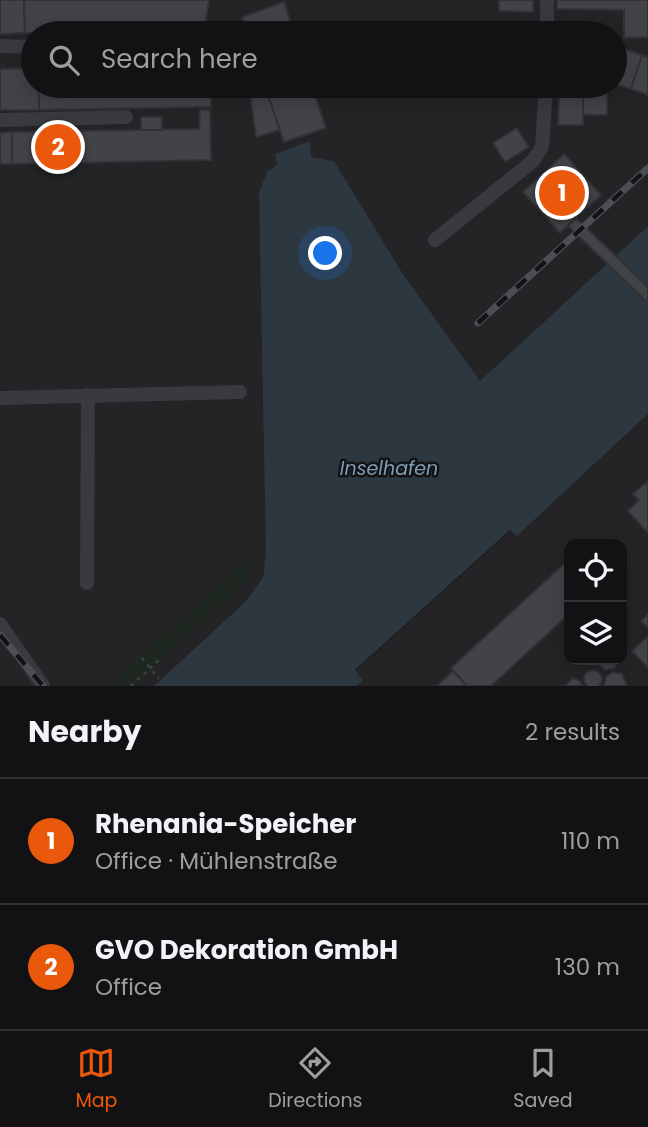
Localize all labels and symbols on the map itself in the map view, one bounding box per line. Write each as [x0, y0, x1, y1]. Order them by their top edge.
pin: 2 [35, 121, 81, 173]
pin: 1 [539, 167, 585, 219]
your location [308, 236, 342, 270]
water label: Inselhafen [340, 455, 438, 482]

